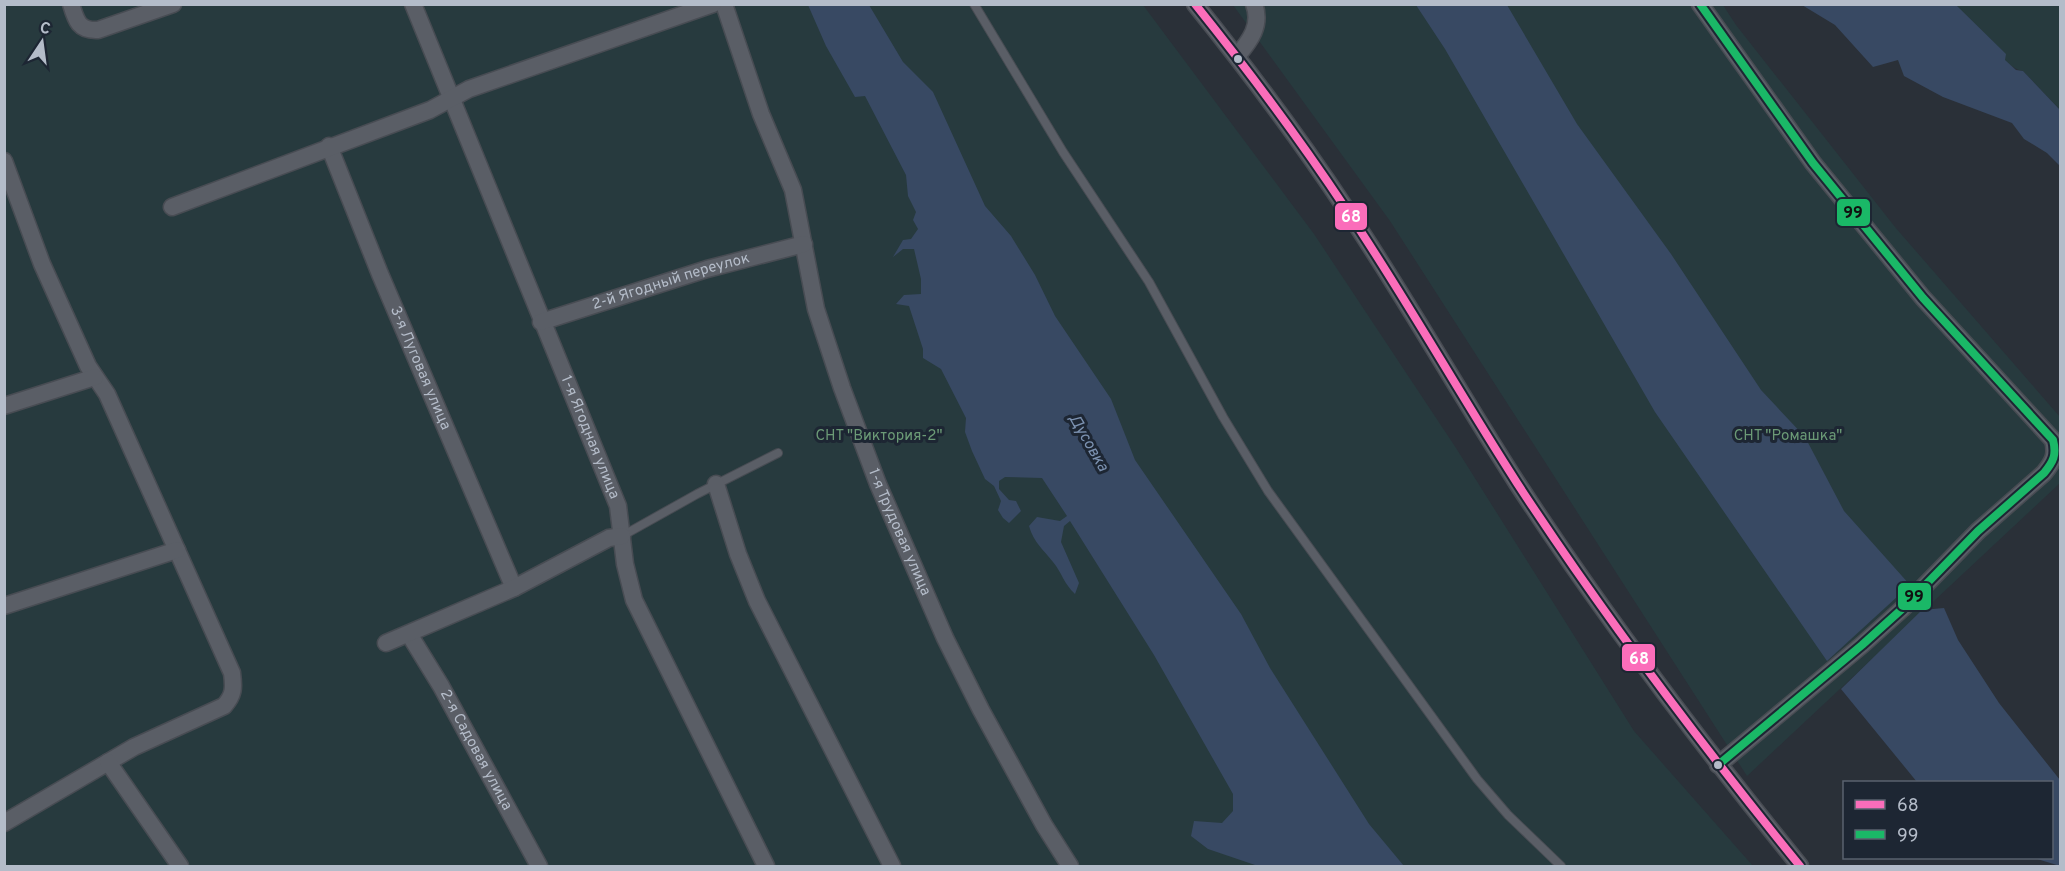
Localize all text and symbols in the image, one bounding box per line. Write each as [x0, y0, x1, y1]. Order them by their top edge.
north arrow [12, 12, 72, 72]
text: С [38, 18, 52, 40]
unlabelled marker [1232, 53, 1244, 65]
line badge: 99 [1836, 198, 1871, 227]
line badge: 68 [1334, 202, 1368, 231]
text: 99 [1843, 204, 1863, 224]
text: 68 [1341, 208, 1361, 228]
street label: 2-й Ягодный переулок [590, 249, 752, 315]
street label: 3-я Луговая улица [385, 303, 455, 433]
street label: 1-я Ягодная улица [556, 373, 624, 502]
water label: Дусовка [1064, 411, 1113, 476]
park label: СНТ "Виктория-2" [815, 427, 943, 446]
park label: СНТ "Ромашка" [1734, 427, 1842, 446]
street label: 1-я Трудовая улица [864, 466, 935, 599]
line badge: 99 [1897, 582, 1932, 611]
text: 99 [1904, 588, 1924, 608]
line badge: 68 [1621, 643, 1656, 672]
text: 68 [1629, 650, 1649, 670]
street label: 2-я Садовая улица [435, 686, 516, 814]
unlabelled marker [1712, 759, 1724, 771]
legend [1843, 781, 2053, 859]
text: 68 [1897, 795, 1919, 818]
text: 99 [1897, 825, 1919, 848]

